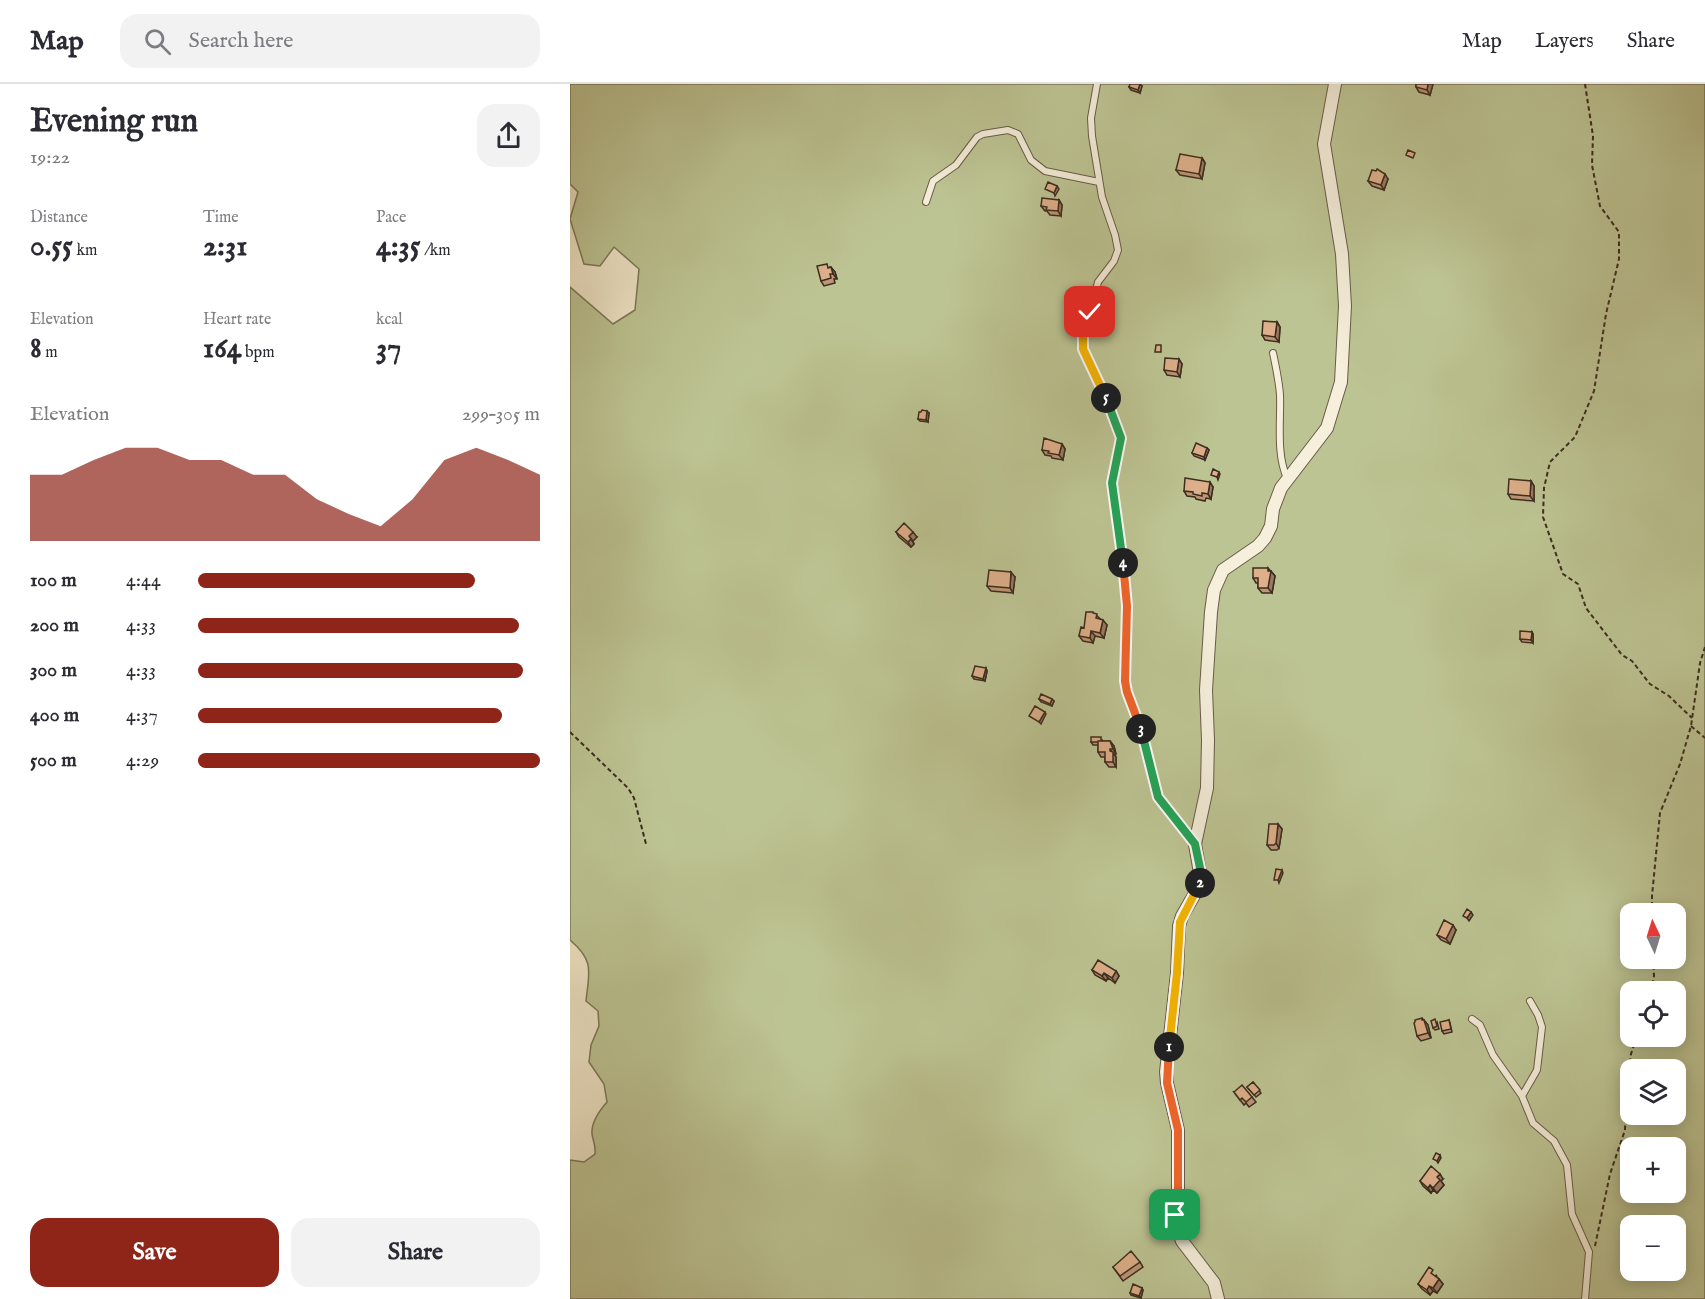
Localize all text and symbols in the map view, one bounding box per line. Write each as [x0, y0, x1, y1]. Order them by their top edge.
search box [120, 14, 540, 68]
text: Map [30, 24, 84, 59]
icon: search [141, 25, 174, 58]
text: Search here [189, 27, 293, 55]
text: Map [1462, 28, 1502, 55]
text: Layers [1535, 28, 1594, 55]
text: Share [1627, 28, 1675, 55]
text: Evening run [30, 101, 198, 143]
button: share [477, 104, 540, 167]
text: 19:22 [30, 145, 70, 170]
text: Distance [30, 208, 88, 228]
text: Time [203, 208, 239, 228]
text: Pace [376, 208, 406, 228]
text: 0.55 [30, 228, 73, 266]
text: 2:31 [203, 228, 247, 266]
text: 4:35 [376, 228, 421, 266]
text: km [73, 241, 97, 261]
text: /km [421, 241, 451, 261]
pin [1064, 286, 1115, 337]
icon: check [1073, 295, 1106, 328]
text: Elevation [30, 310, 93, 330]
text: Heart rate [203, 310, 271, 330]
text: kcal [376, 310, 403, 330]
text: 8 [30, 330, 42, 368]
text: 164 [203, 330, 242, 368]
text: 37 [376, 330, 401, 368]
text: m [42, 343, 58, 363]
text: bpm [242, 343, 275, 363]
pin: 5 [1091, 383, 1121, 413]
text: 5 [1103, 388, 1109, 408]
text: Elevation [30, 402, 109, 427]
text: 299–305 m [462, 402, 540, 427]
pin: 4 [1108, 548, 1138, 578]
text: 4 [1119, 553, 1127, 573]
text: 100 m [30, 568, 77, 593]
text: 4:44 [126, 568, 161, 593]
text: 200 m [30, 613, 79, 638]
text: 4:33 [126, 613, 156, 638]
text: 300 m [30, 658, 77, 683]
text: 4:33 [126, 658, 156, 683]
text: 400 m [30, 703, 79, 728]
text: 4:37 [126, 703, 158, 728]
pin: 3 [1126, 714, 1156, 744]
text: 3 [1138, 719, 1144, 739]
text: 500 m [30, 748, 77, 773]
text: 4:29 [126, 748, 159, 773]
pin: 2 [1185, 868, 1215, 898]
text: 2 [1196, 873, 1204, 893]
north arrow [1620, 903, 1686, 969]
map controls [1620, 903, 1686, 1281]
button: locate [1620, 981, 1686, 1047]
pin: 1 [1154, 1032, 1184, 1062]
text: 1 [1166, 1037, 1172, 1057]
button: layers [1620, 1059, 1686, 1125]
button: + [1620, 1137, 1686, 1203]
pin [1149, 1189, 1200, 1240]
icon: arrive [1158, 1198, 1191, 1231]
button: − [1620, 1215, 1686, 1281]
button: Save [30, 1218, 279, 1287]
button: Share [291, 1218, 540, 1287]

